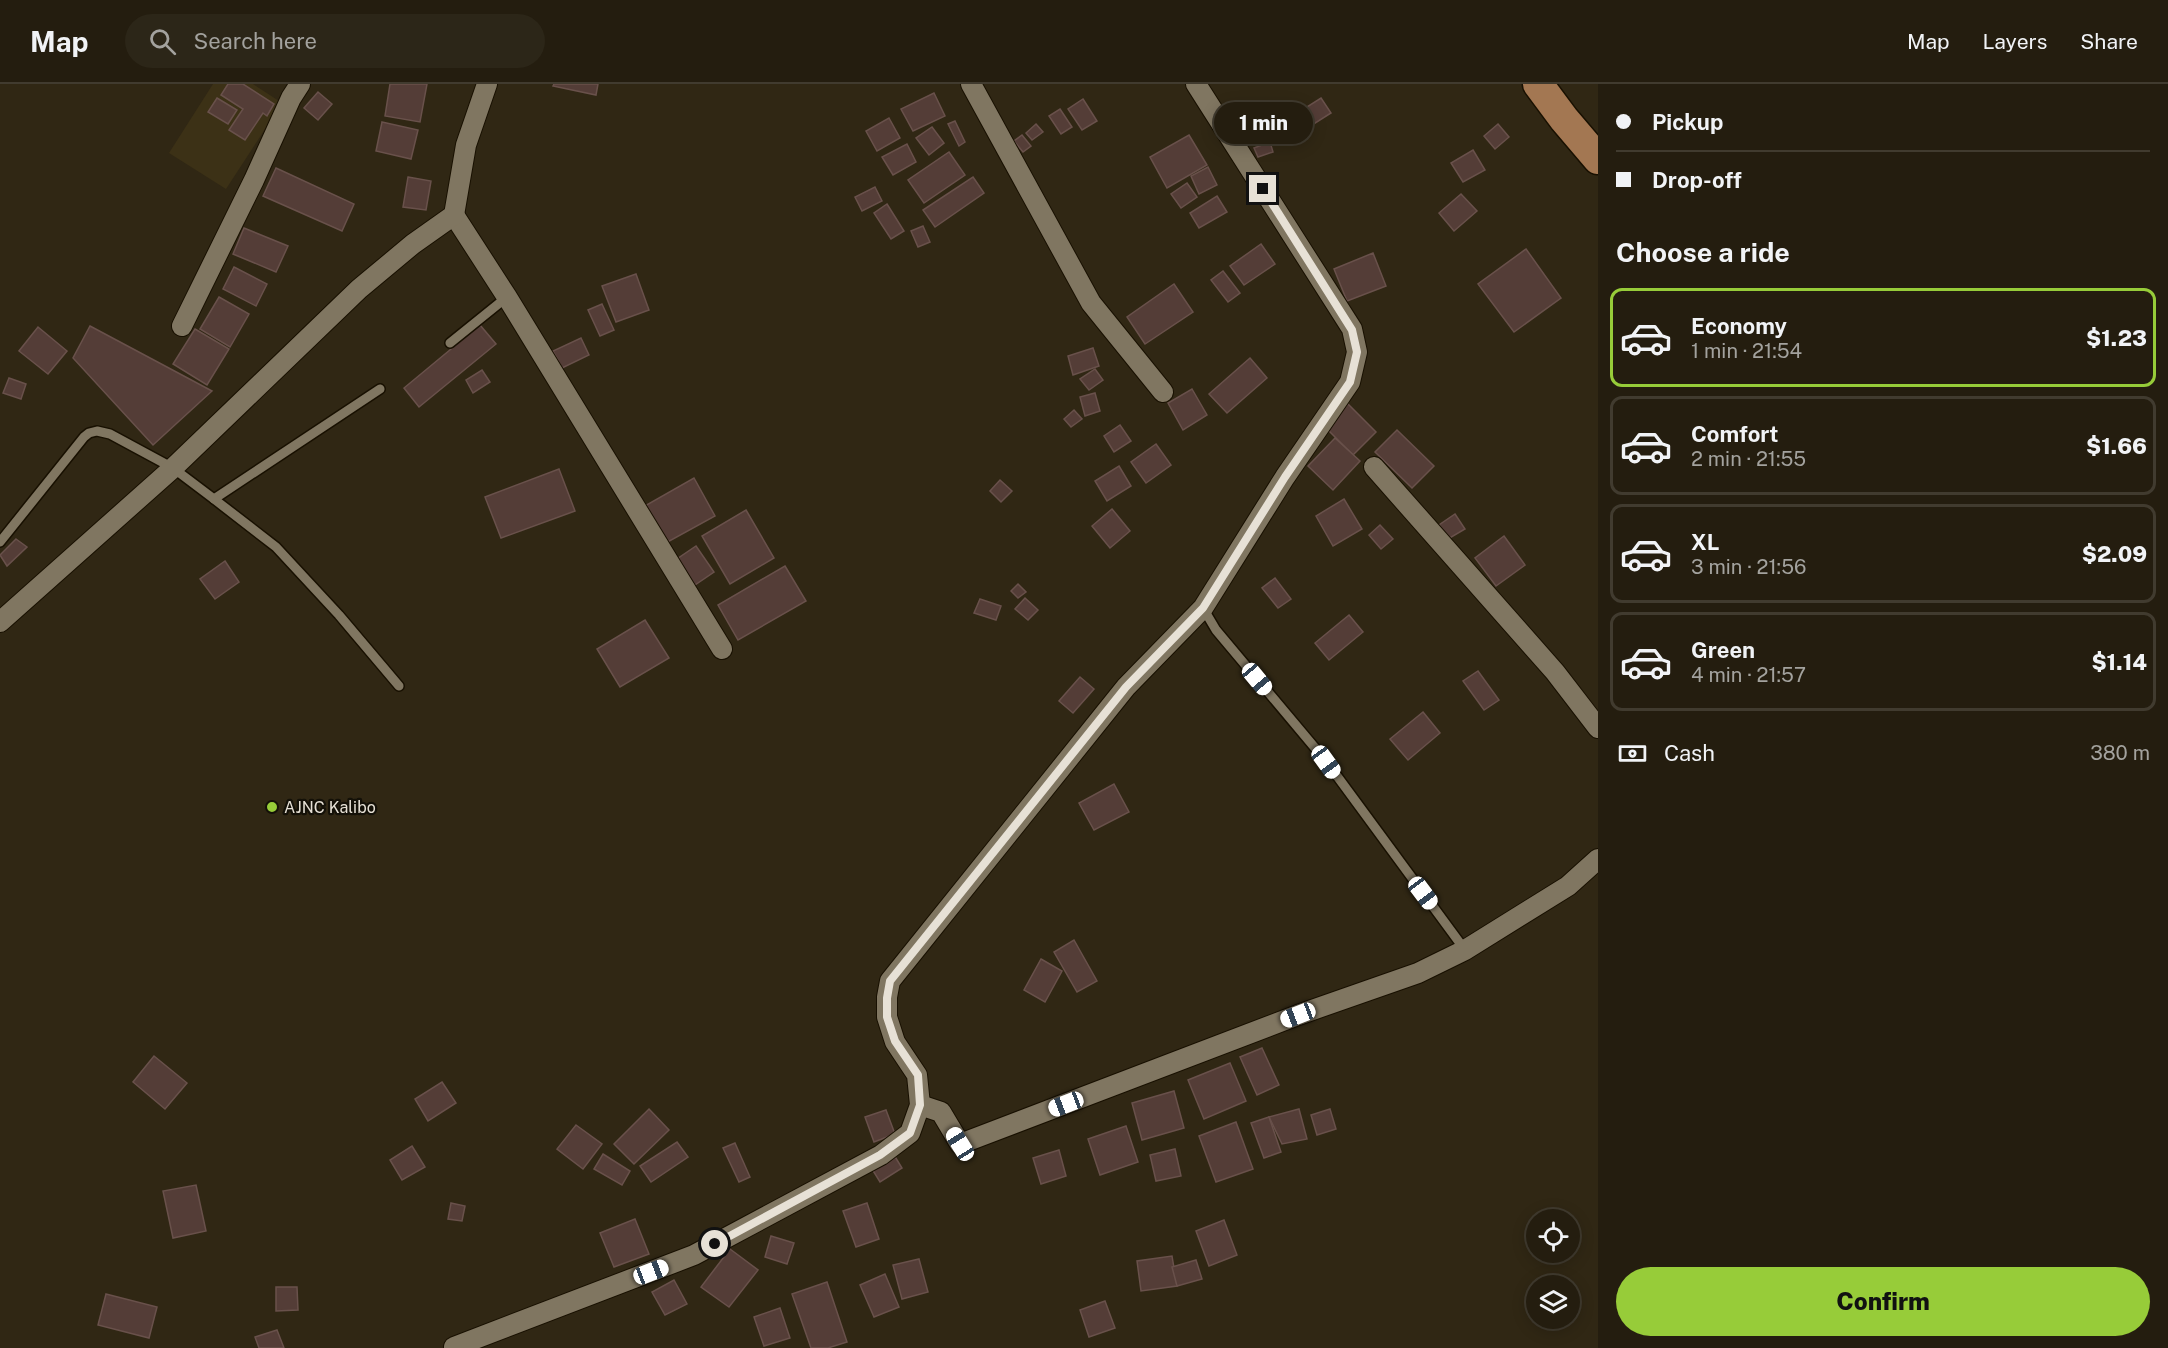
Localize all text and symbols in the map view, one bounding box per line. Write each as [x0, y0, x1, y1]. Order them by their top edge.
search box [125, 14, 545, 68]
text: Map [30, 25, 89, 58]
icon: search [146, 25, 179, 58]
text: Search here [194, 28, 317, 54]
text: Map [1907, 29, 1950, 54]
text: Layers [1983, 29, 2047, 54]
text: Share [2080, 29, 2138, 54]
callout: 1 min [1214, 102, 1312, 144]
text: Pickup [1652, 109, 1723, 135]
text: 1 min [1239, 111, 1288, 135]
text: Drop-off [1652, 167, 1742, 193]
route end [1249, 175, 1276, 202]
text: Choose a ride [1616, 236, 1790, 268]
icon: car [1619, 311, 1673, 365]
text: Economy [1691, 313, 1787, 339]
text: $1.23 [2086, 325, 2147, 351]
text: 1 min · 21:54 [1691, 339, 1802, 363]
icon: car [1619, 419, 1673, 473]
text: Comfort [1691, 421, 1778, 447]
text: $1.66 [2086, 433, 2147, 459]
text: 2 min · 21:55 [1691, 447, 1806, 471]
icon: car [1619, 527, 1673, 581]
text: XL [1691, 529, 1719, 555]
text: $2.09 [2082, 541, 2147, 567]
text: 3 min · 21:56 [1691, 555, 1806, 579]
icon: car [1619, 635, 1673, 689]
text: Green [1691, 637, 1755, 663]
text: $1.14 [2091, 649, 2147, 675]
car [1239, 659, 1275, 699]
text: 4 min · 21:57 [1691, 663, 1806, 687]
icon: cash [1616, 737, 1649, 770]
text: Cash [1664, 740, 1715, 766]
text: 380 m [2090, 741, 2150, 765]
car [1308, 742, 1344, 782]
place label: AJNC Kalibo [284, 798, 376, 817]
marker: AJNC Kalibo [265, 800, 279, 814]
car [1405, 873, 1441, 913]
car [1278, 1000, 1318, 1030]
car [1046, 1089, 1086, 1119]
car [943, 1124, 977, 1164]
map controls [1526, 1209, 1580, 1329]
button: locate [1526, 1209, 1580, 1263]
route start [701, 1230, 728, 1257]
car [631, 1257, 671, 1287]
button: Confirm [1616, 1267, 2150, 1336]
button: layers [1526, 1275, 1580, 1329]

